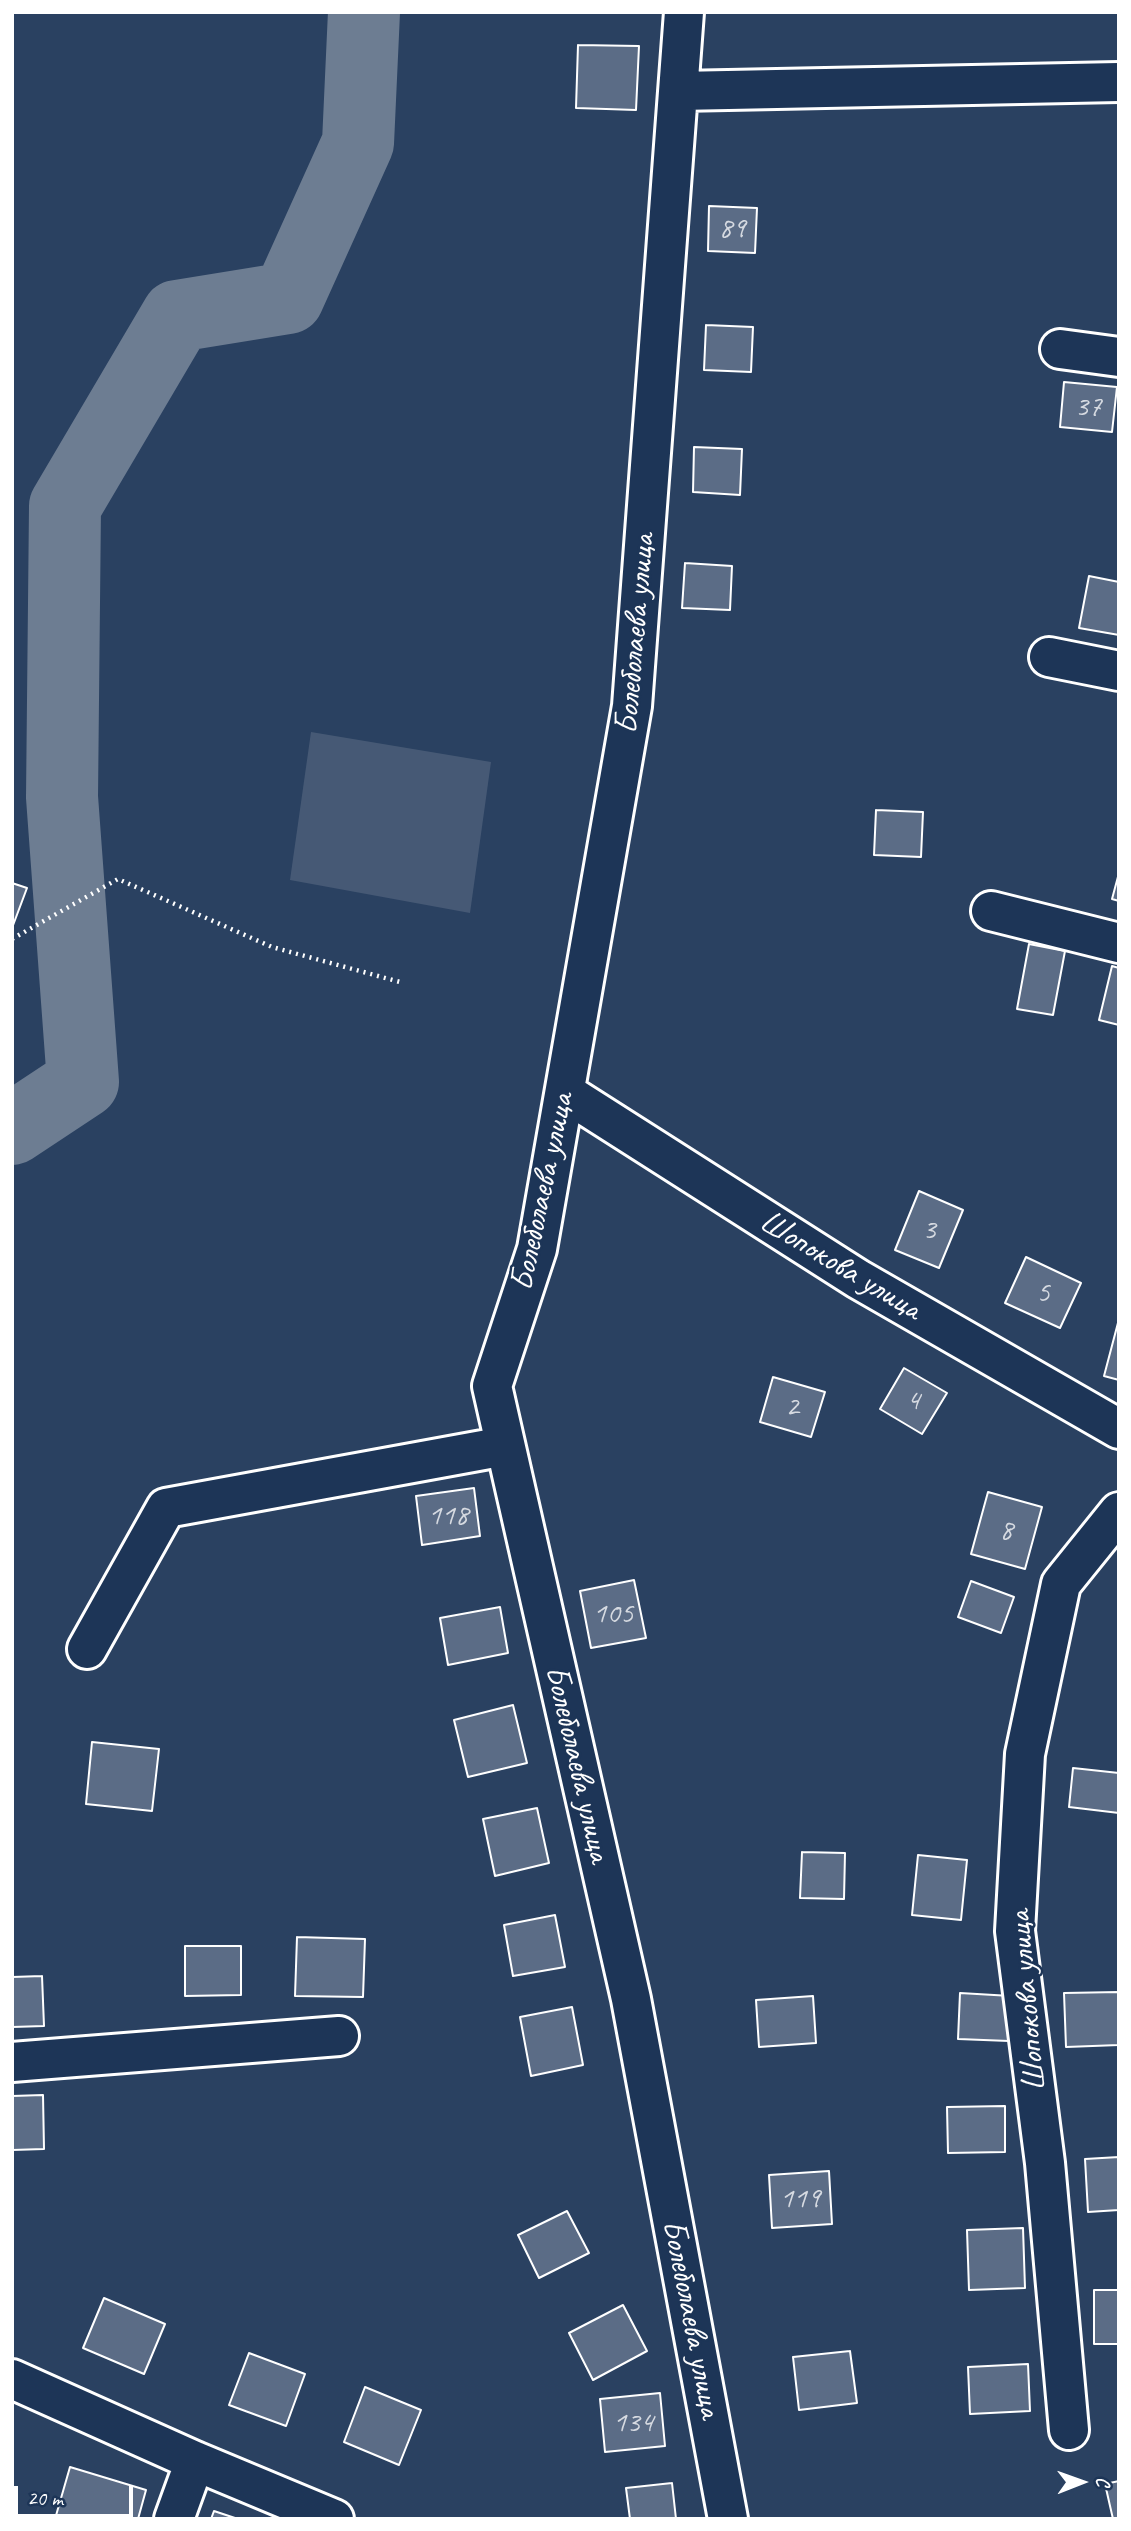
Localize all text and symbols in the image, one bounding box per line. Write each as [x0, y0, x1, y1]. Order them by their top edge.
house number: 89 [719, 211, 745, 247]
house number: 37 [1075, 389, 1101, 425]
street label: Болеболаева улица [608, 532, 664, 736]
street label: Болеболаева улица [503, 1090, 583, 1294]
street label: Шопокова улица [752, 1202, 928, 1330]
house number: 3 [922, 1212, 936, 1248]
house number: 5 [1036, 1275, 1050, 1311]
house number: 4 [906, 1383, 920, 1419]
house number: 2 [785, 1389, 799, 1425]
house number: 118 [428, 1498, 468, 1534]
house number: 8 [999, 1513, 1013, 1549]
house number: 105 [593, 1596, 633, 1632]
street label: Болеболаева улица [535, 1662, 619, 1866]
street label: Шопокова улица [1000, 1909, 1056, 2093]
house number: 119 [780, 2181, 820, 2217]
street label: Болеболаева улица [652, 2217, 730, 2421]
house number: 134 [613, 2405, 653, 2441]
north arrow [1047, 2447, 1117, 2517]
scale bar [18, 2472, 136, 2516]
text: С [1091, 2477, 1115, 2487]
text: 20 m [27, 2485, 63, 2511]

